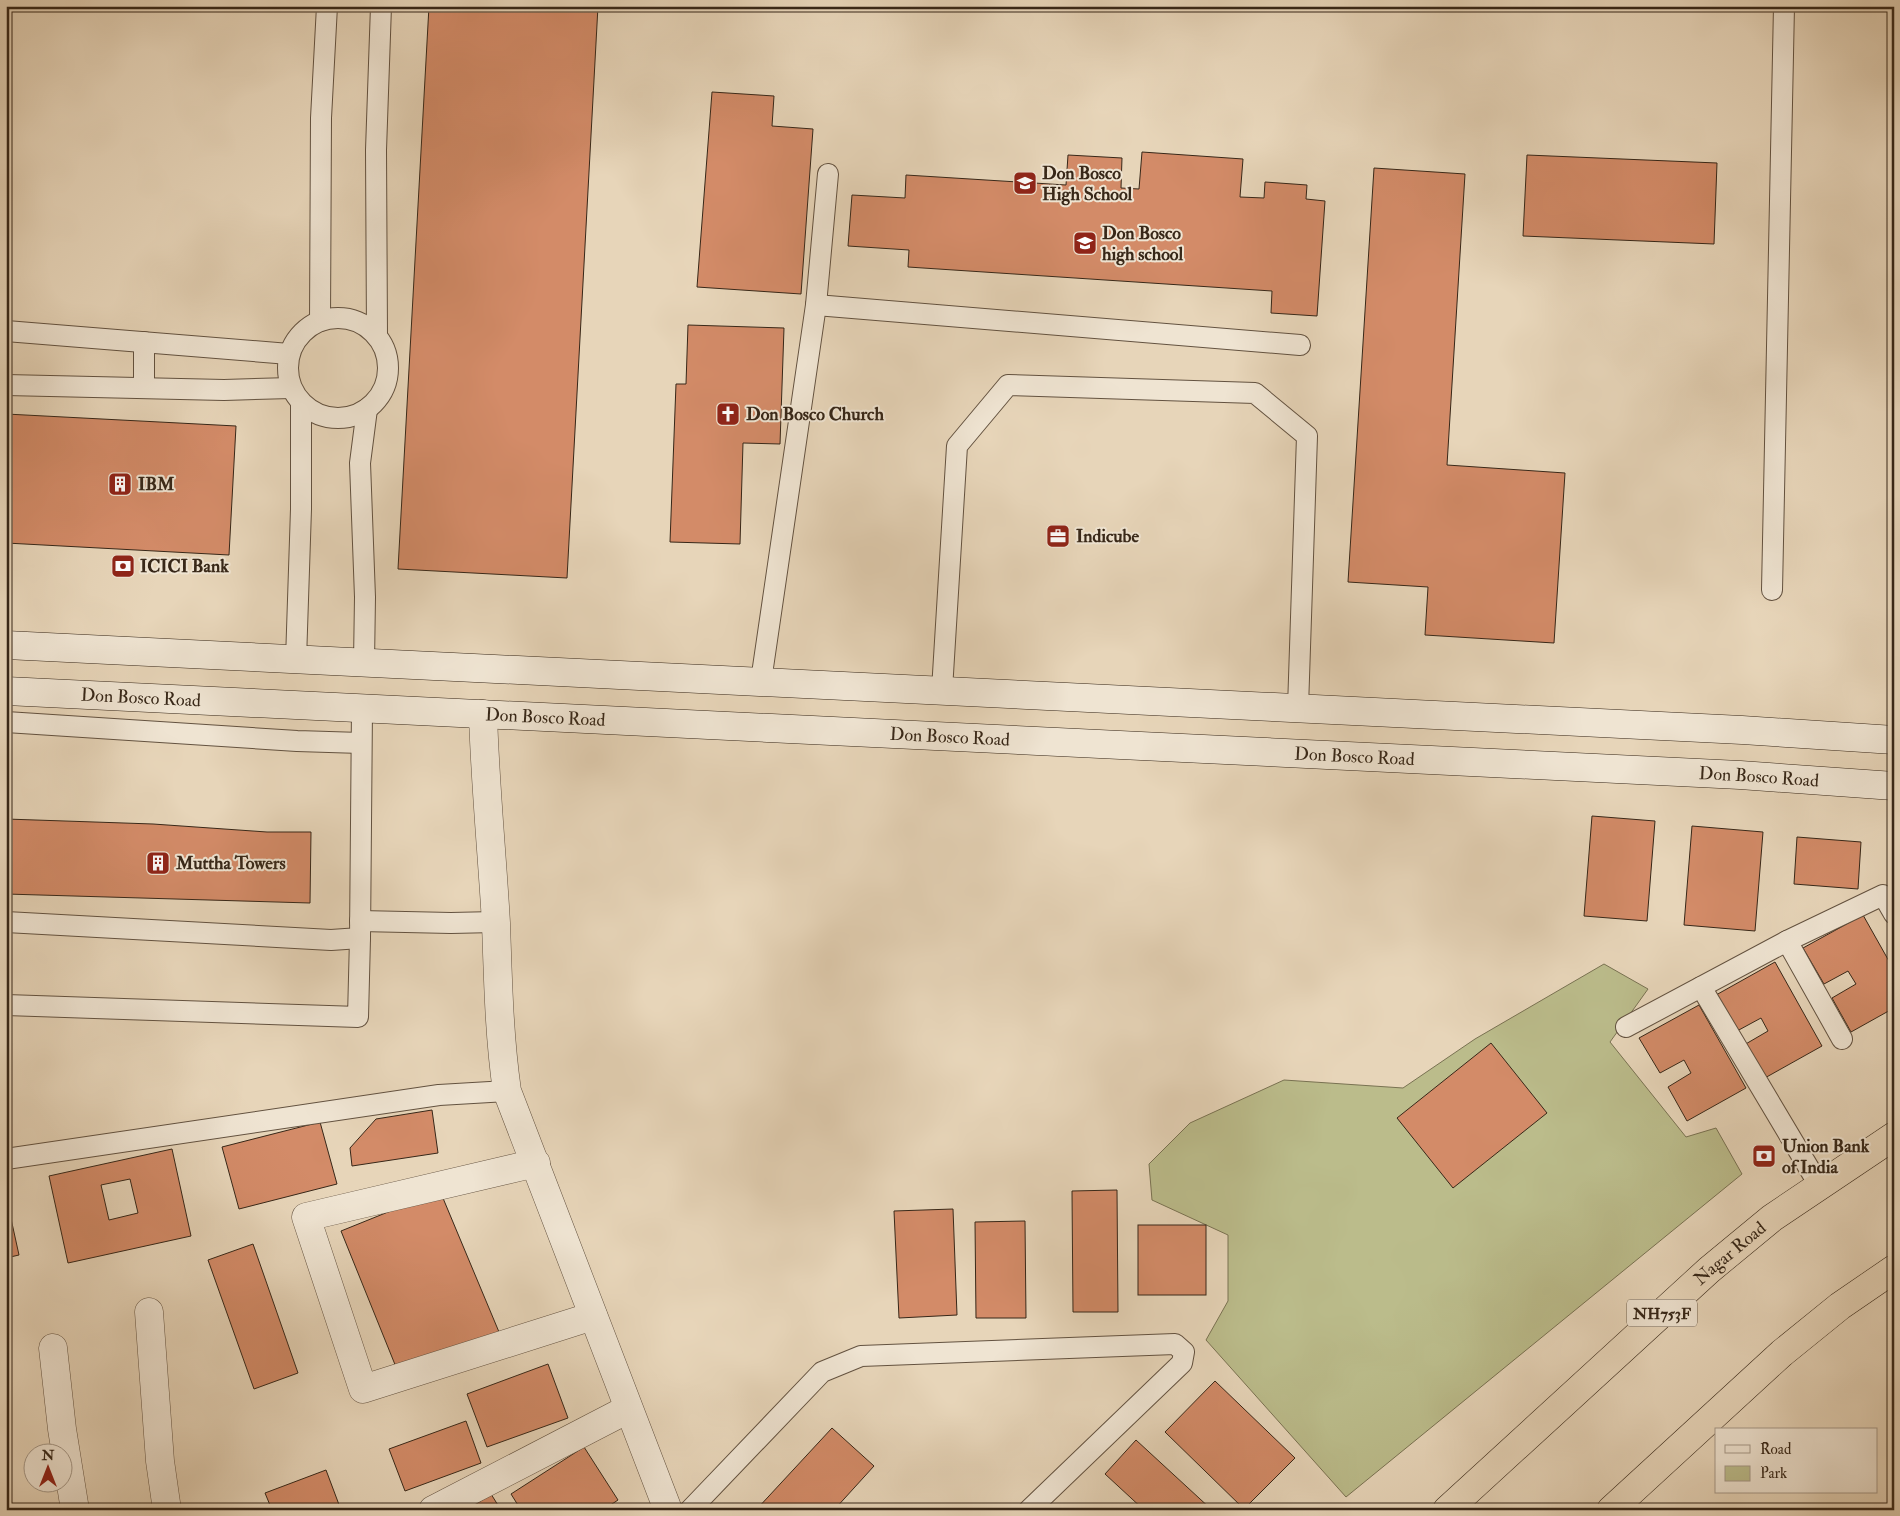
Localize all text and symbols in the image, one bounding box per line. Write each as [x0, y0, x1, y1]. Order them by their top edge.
place label: Don Bosco High School [1042, 162, 1133, 206]
school or university icon: Don Bosco High School [1012, 170, 1038, 196]
place label: Don Bosco high school [1102, 222, 1183, 266]
school or university icon: Don Bosco high school [1072, 230, 1098, 256]
church icon: Don Bosco Church [715, 401, 741, 427]
place label: Don Bosco Church [746, 403, 884, 426]
building icon: IBM [107, 471, 133, 497]
place label: IBM [138, 473, 175, 496]
office icon: Indicube [1045, 523, 1071, 549]
place label: Indicube [1076, 525, 1139, 548]
bank icon: ICICI Bank [110, 553, 136, 579]
place label: ICICI Bank [140, 555, 229, 578]
street label: Don Bosco Road [80, 684, 202, 712]
street label: Don Bosco Road [485, 703, 606, 732]
street label: Don Bosco Road [889, 723, 1011, 752]
street label: Don Bosco Road [1294, 742, 1415, 771]
street label: Don Bosco Road [1698, 762, 1820, 793]
building icon: Muttha Towers [145, 850, 171, 876]
place label: Muttha Towers [175, 852, 286, 875]
place label: Union Bank of India [1782, 1135, 1870, 1179]
bank icon: Union Bank of India [1751, 1143, 1777, 1169]
street label: Nagar Road [1689, 1217, 1771, 1290]
road number: NH753F [1627, 1300, 1697, 1326]
legend [1715, 1428, 1878, 1494]
text: Road [1760, 1440, 1792, 1459]
north arrow [22, 1444, 72, 1494]
text: N [41, 1447, 55, 1464]
text: Park [1760, 1464, 1787, 1483]

